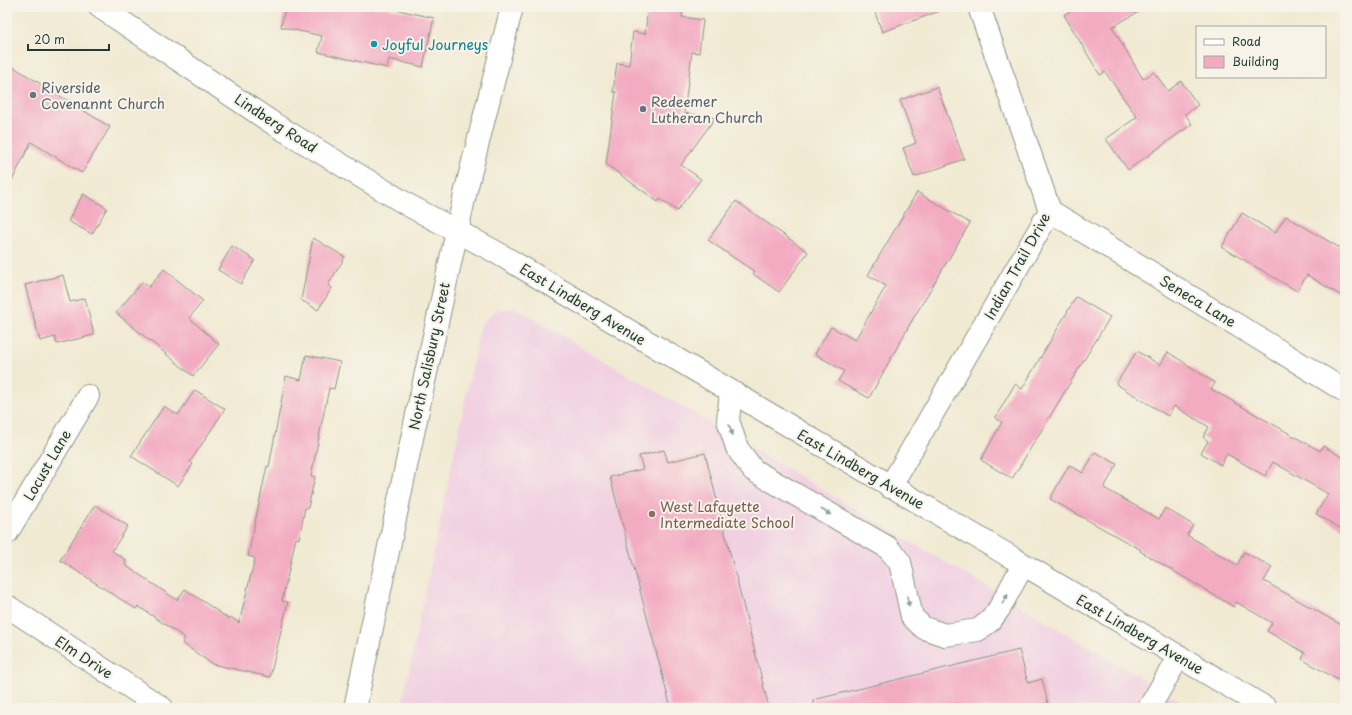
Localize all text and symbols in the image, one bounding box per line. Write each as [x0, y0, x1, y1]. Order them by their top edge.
scale bar [28, 26, 109, 52]
legend [1196, 26, 1326, 78]
text: 20 m [34, 30, 65, 48]
text: Road [1232, 32, 1261, 50]
place label: Joyful Journeys [382, 34, 488, 55]
marker: Joyful Journeys [369, 39, 379, 49]
text: Building [1232, 52, 1279, 70]
place label: Riverside Covenannt Church [41, 77, 165, 114]
street label: Lindberg Road [230, 88, 322, 158]
marker: Riverside Covenannt Church [28, 90, 38, 100]
place label: Redeemer Lutheran Church [651, 91, 763, 128]
marker: Redeemer Lutheran Church [638, 104, 648, 114]
street label: Indian Trail Drive [979, 208, 1055, 323]
street label: East Lindberg Avenue [516, 258, 650, 350]
street label: Seneca Lane [1156, 270, 1240, 332]
street label: North Salisbury Street [403, 280, 455, 432]
street label: East Lindberg Avenue [794, 424, 929, 514]
street label: Locust Lane [18, 425, 76, 505]
one-way arrow [728, 425, 734, 437]
place label: West Lafayette Intermediate School [660, 496, 794, 533]
marker: West Lafayette Intermediate School [647, 509, 657, 519]
one-way arrow [820, 509, 832, 516]
street label: East Lindberg Avenue [1073, 589, 1208, 679]
one-way arrow [1001, 593, 1008, 605]
one-way arrow [906, 595, 912, 607]
street label: Elm Drive [51, 631, 117, 683]

